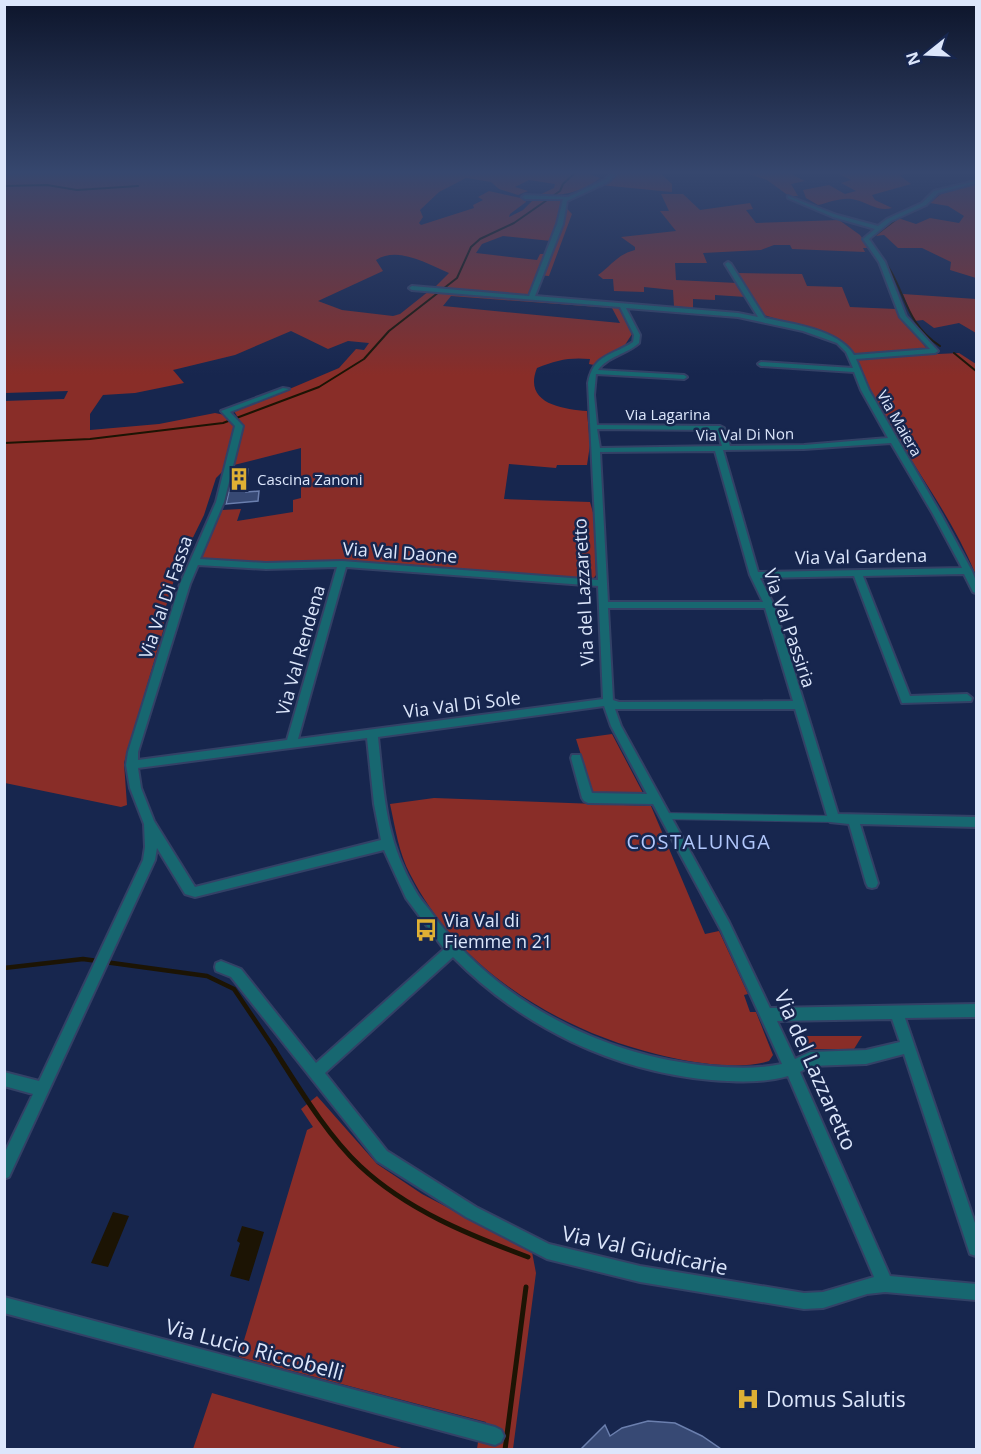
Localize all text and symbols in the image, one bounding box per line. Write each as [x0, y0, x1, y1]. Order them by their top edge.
north arrow [897, 24, 957, 84]
text: N [900, 49, 925, 68]
street label: Via Maiera [873, 386, 927, 460]
street label: Via Lagarina [625, 404, 711, 424]
street label: Via Val Di Non [696, 423, 794, 445]
building icon: Cascina Zanoni [226, 466, 252, 492]
place label: Cascina Zanoni [257, 469, 362, 489]
street label: Via del Lazzaretto [567, 518, 599, 666]
street label: Via Val Di Fassa [133, 532, 197, 662]
street label: Via Val Daone [342, 536, 458, 568]
street label: Via Val Gardena [795, 543, 927, 569]
street label: Via Val Passiria [758, 565, 822, 691]
street label: Via Val Rendena [270, 582, 330, 718]
street label: Via Val Di Sole [402, 685, 522, 723]
district label: COSTALUNGA [626, 828, 772, 855]
place label: Via Val di Fiemme n 21 [444, 908, 552, 953]
bus stop icon: Via Val di Fiemme n 21 [413, 917, 439, 943]
street label: Via del Lazzaretto [768, 986, 864, 1154]
street label: Via Val Giudicarie [559, 1219, 731, 1281]
street label: Via Lucio Riccobelli [163, 1312, 347, 1386]
place label: Domus Salutis [766, 1385, 906, 1413]
hospital icon: Domus Salutis [735, 1386, 761, 1412]

